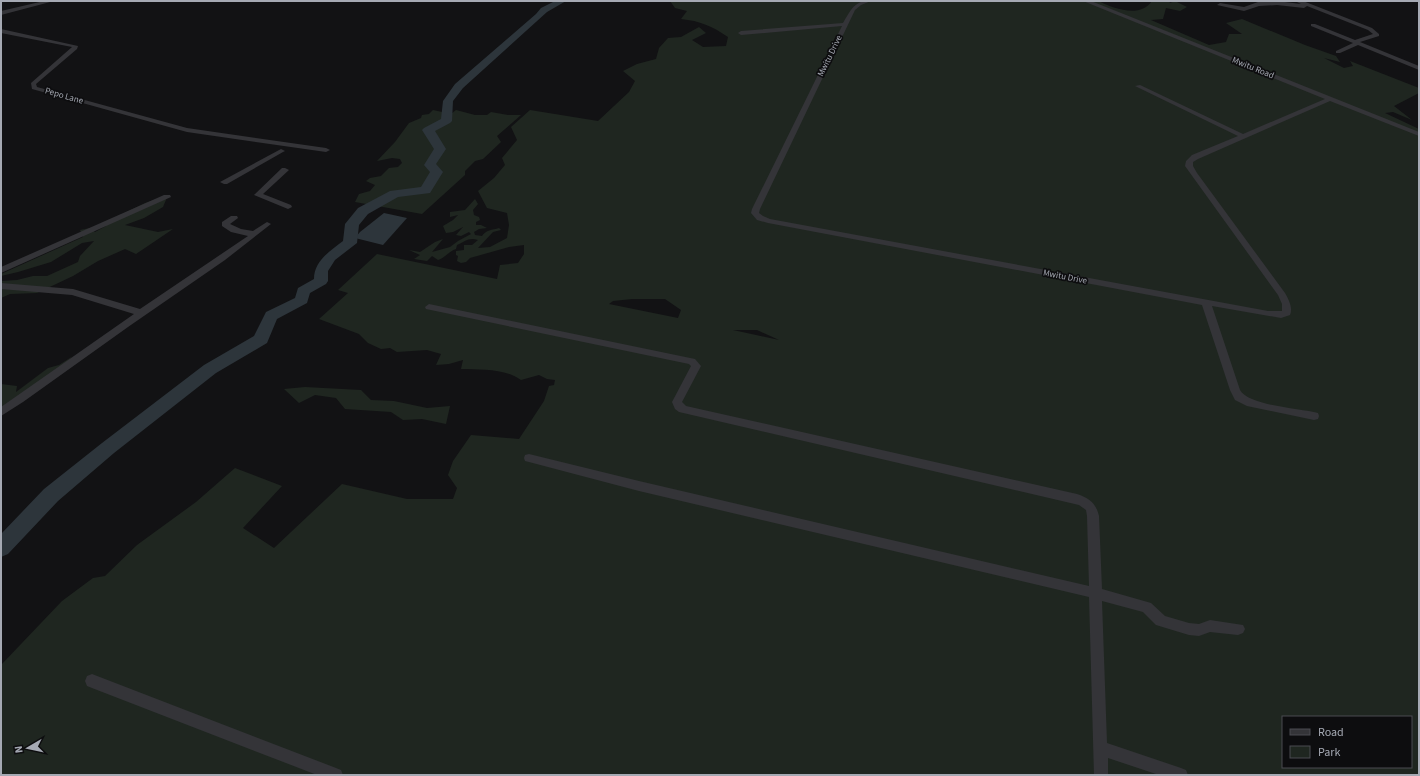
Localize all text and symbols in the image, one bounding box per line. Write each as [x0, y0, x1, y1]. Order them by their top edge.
street label: Mwitu Drive [814, 33, 846, 79]
street label: Mwitu Road [1230, 54, 1276, 82]
street label: Pepo Lane [43, 84, 85, 108]
street label: Mwitu Drive [1042, 266, 1089, 288]
legend [1282, 716, 1412, 768]
text: Road [1318, 724, 1344, 741]
north arrow [8, 728, 48, 768]
text: Park [1318, 744, 1340, 761]
text: N [11, 745, 27, 754]

